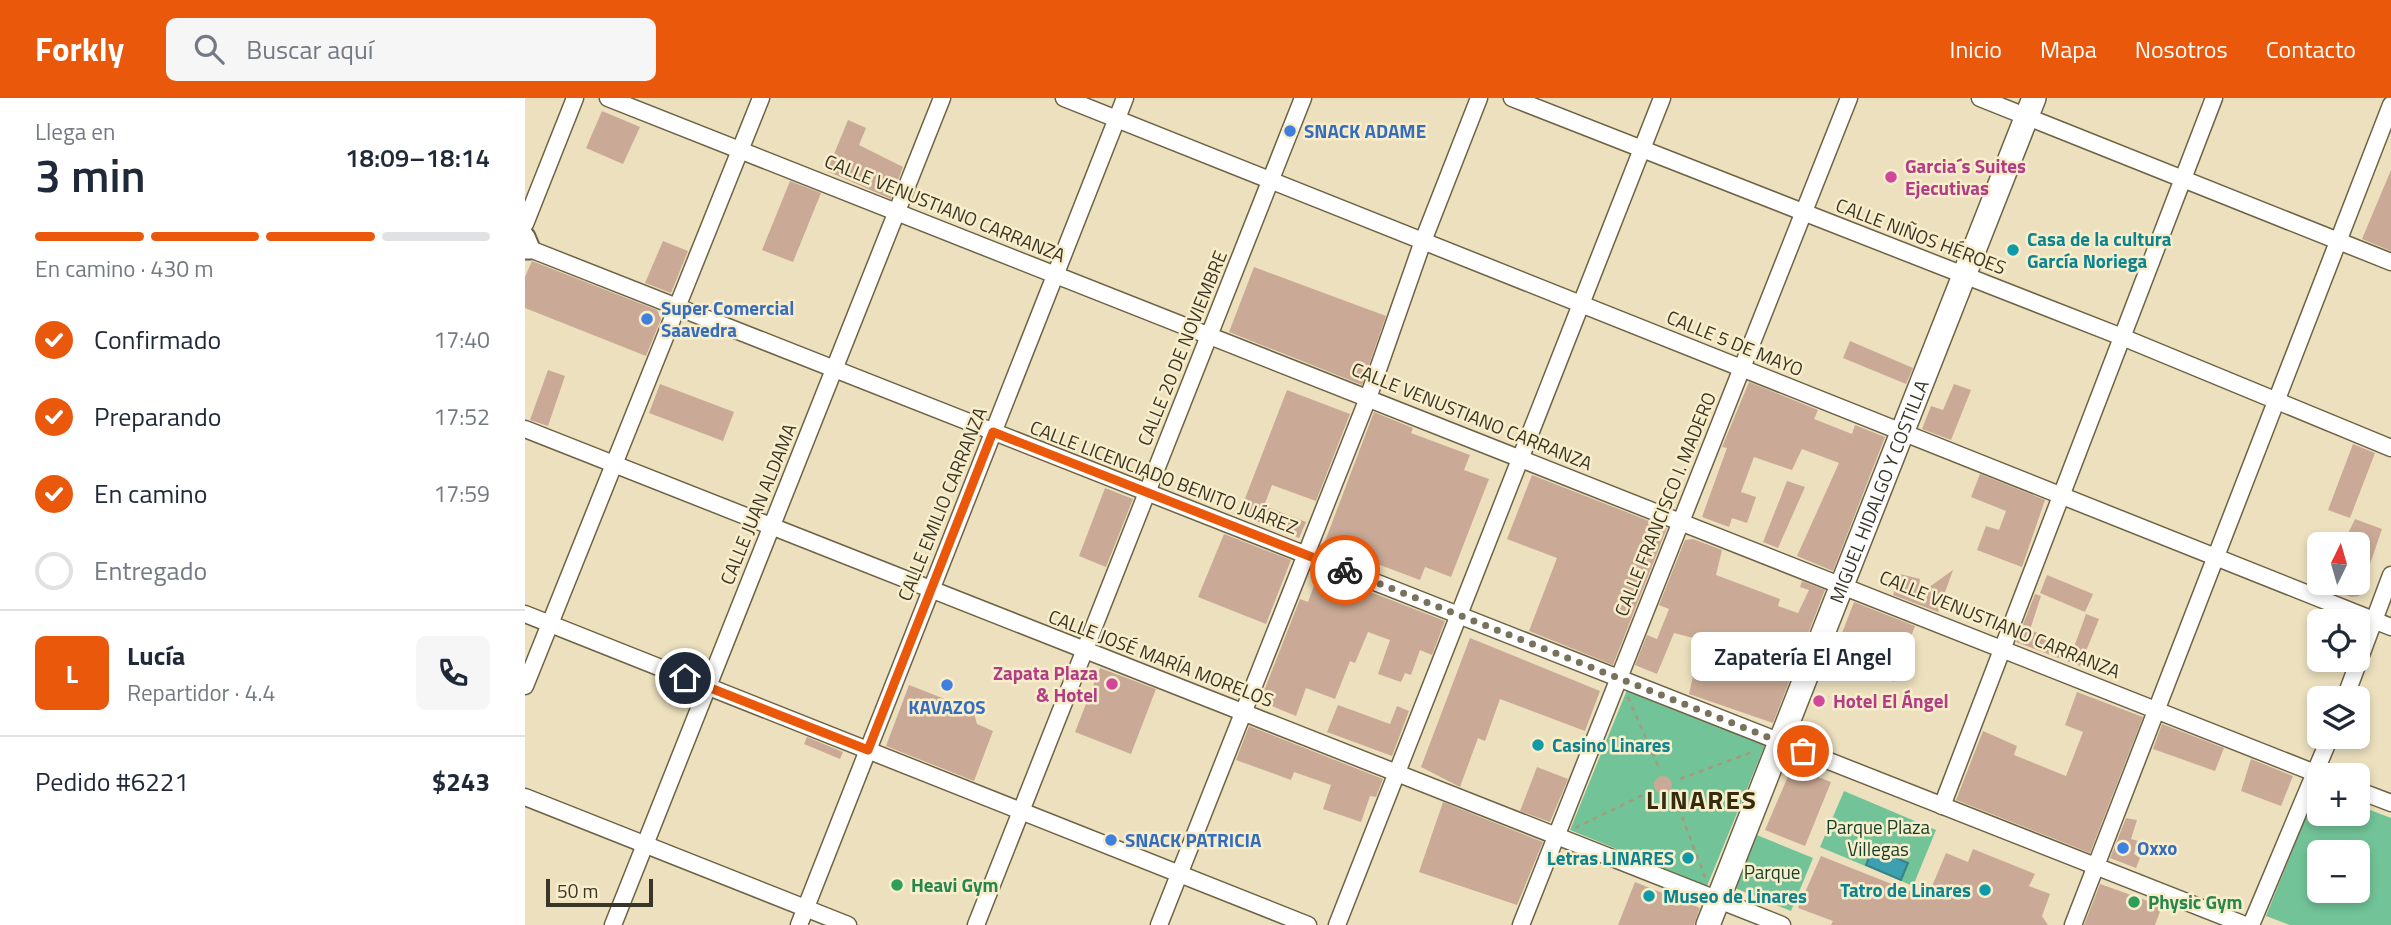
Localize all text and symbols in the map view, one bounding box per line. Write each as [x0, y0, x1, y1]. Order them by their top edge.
search box [166, 18, 656, 81]
text: Forkly [35, 24, 124, 74]
icon: search [190, 30, 228, 68]
text: Buscar aquí [246, 30, 373, 69]
text: Inicio [1950, 31, 2002, 67]
text: Mapa [2040, 31, 2097, 67]
text: Nosotros [2135, 31, 2228, 67]
text: Contacto [2266, 31, 2356, 67]
text: Llega en [35, 114, 115, 149]
place label: SNACK ADAME [1304, 116, 1426, 145]
marker: SNACK ADAME [1282, 123, 1298, 139]
text: 18:09–18:14 [345, 138, 490, 177]
text: 3 min [35, 140, 146, 210]
street label: CALLE VENUSTIANO CARRANZA [820, 146, 1070, 269]
place label: Garcia´s Suites Ejecutivas [1905, 151, 2026, 202]
marker: Garcia´s Suites Ejecutivas [1883, 169, 1899, 185]
street label: CALLE NIÑOS HÉROES [1832, 190, 2011, 281]
place label: Casa de la cultura García Noriega [2027, 224, 2172, 275]
marker: Casa de la cultura García Noriega [2005, 242, 2021, 258]
street label: CALLE 20 DE NOVIEMBRE [1129, 246, 1234, 450]
text: En camino · 430 m [35, 251, 213, 286]
place label: Super Comercial Saavedra [661, 293, 794, 344]
street label: CALLE 5 DE MAYO [1663, 302, 1808, 383]
marker: Super Comercial Saavedra [639, 311, 655, 327]
text: Confirmado [94, 320, 221, 359]
icon: check [35, 321, 73, 359]
text: 17:40 [433, 322, 490, 357]
street label: CALLE VENUSTIANO CARRANZA [1347, 354, 1597, 477]
street label: MIGUEL HIDALGO Y COSTILLA [1821, 375, 1936, 607]
street label: CALLE FRANCISCO I. MADERO [1606, 387, 1723, 620]
text: Preparando [94, 397, 221, 436]
icon: check [35, 398, 73, 436]
text: 17:52 [433, 399, 490, 434]
street label: CALLE EMILIO CARRANZA [889, 403, 994, 605]
street label: CALLE LICENCIADO BENITO JUÁREZ [1026, 412, 1302, 541]
street label: CALLE JUAN ALDAMA [712, 419, 803, 589]
text: En camino [94, 474, 208, 513]
icon: check [35, 475, 73, 513]
text: 17:59 [433, 476, 490, 511]
north arrow [2307, 532, 2369, 595]
map controls [2307, 532, 2370, 903]
courier [1310, 535, 1380, 605]
text: Entregado [94, 551, 207, 590]
icon: bike [1326, 551, 1364, 589]
street label: CALLE VENUSTIANO CARRANZA [1875, 562, 2125, 685]
street label: CALLE JOSÉ MARÍA MORELOS [1044, 601, 1278, 714]
button: locate [2307, 609, 2370, 672]
callout: Zapatería El Angel [1691, 632, 1915, 681]
text: Lucía [127, 636, 185, 675]
button: phone [416, 636, 490, 710]
text: Zapatería El Angel [1714, 639, 1892, 674]
pin [655, 648, 715, 708]
text: L [66, 654, 78, 693]
place label: Zapata Plaza & Hotel [993, 658, 1098, 709]
icon: home [666, 659, 704, 697]
text: Repartidor · 4.4 [127, 675, 275, 710]
marker: Zapata Plaza & Hotel [1104, 676, 1120, 692]
marker: KAVAZOS [939, 677, 955, 693]
place label: Hotel El Ángel [1833, 686, 1949, 715]
button: layers [2307, 686, 2370, 749]
place label: KAVAZOS [908, 692, 986, 721]
marker: Hotel El Ángel [1811, 693, 1827, 709]
pin [1773, 721, 1833, 781]
place label: Casino Linares [1552, 730, 1671, 759]
icon: bag [1784, 732, 1822, 770]
marker: Casino Linares [1530, 737, 1546, 753]
text: Pedido #6221 [35, 762, 189, 801]
text: $243 [432, 762, 490, 801]
button: + [2307, 763, 2370, 826]
district label: LINARES [1646, 780, 1758, 819]
park label: Parque Plaza Villegas [1826, 812, 1931, 863]
place label: SNACK PATRICIA [1125, 825, 1262, 854]
marker: SNACK PATRICIA [1103, 832, 1119, 848]
place label: Oxxo [2137, 833, 2177, 862]
marker: Oxxo [2115, 840, 2131, 856]
button: − [2307, 840, 2370, 903]
place label: Letras LINARES [1547, 843, 1674, 872]
marker: Letras LINARES [1680, 850, 1696, 866]
park label: Parque [1744, 857, 1800, 886]
place label: Heavi Gym [911, 870, 999, 899]
place label: Tatro de Linares [1840, 875, 1971, 904]
scale bar [546, 876, 653, 908]
text: 50 m [557, 876, 598, 905]
marker: Heavi Gym [889, 877, 905, 893]
place label: Museo de Linares [1663, 881, 1807, 910]
marker: Tatro de Linares [1977, 882, 1993, 898]
place label: Physic Gym [2148, 887, 2242, 916]
marker: Museo de Linares [1641, 888, 1657, 904]
marker: Physic Gym [2126, 894, 2142, 910]

